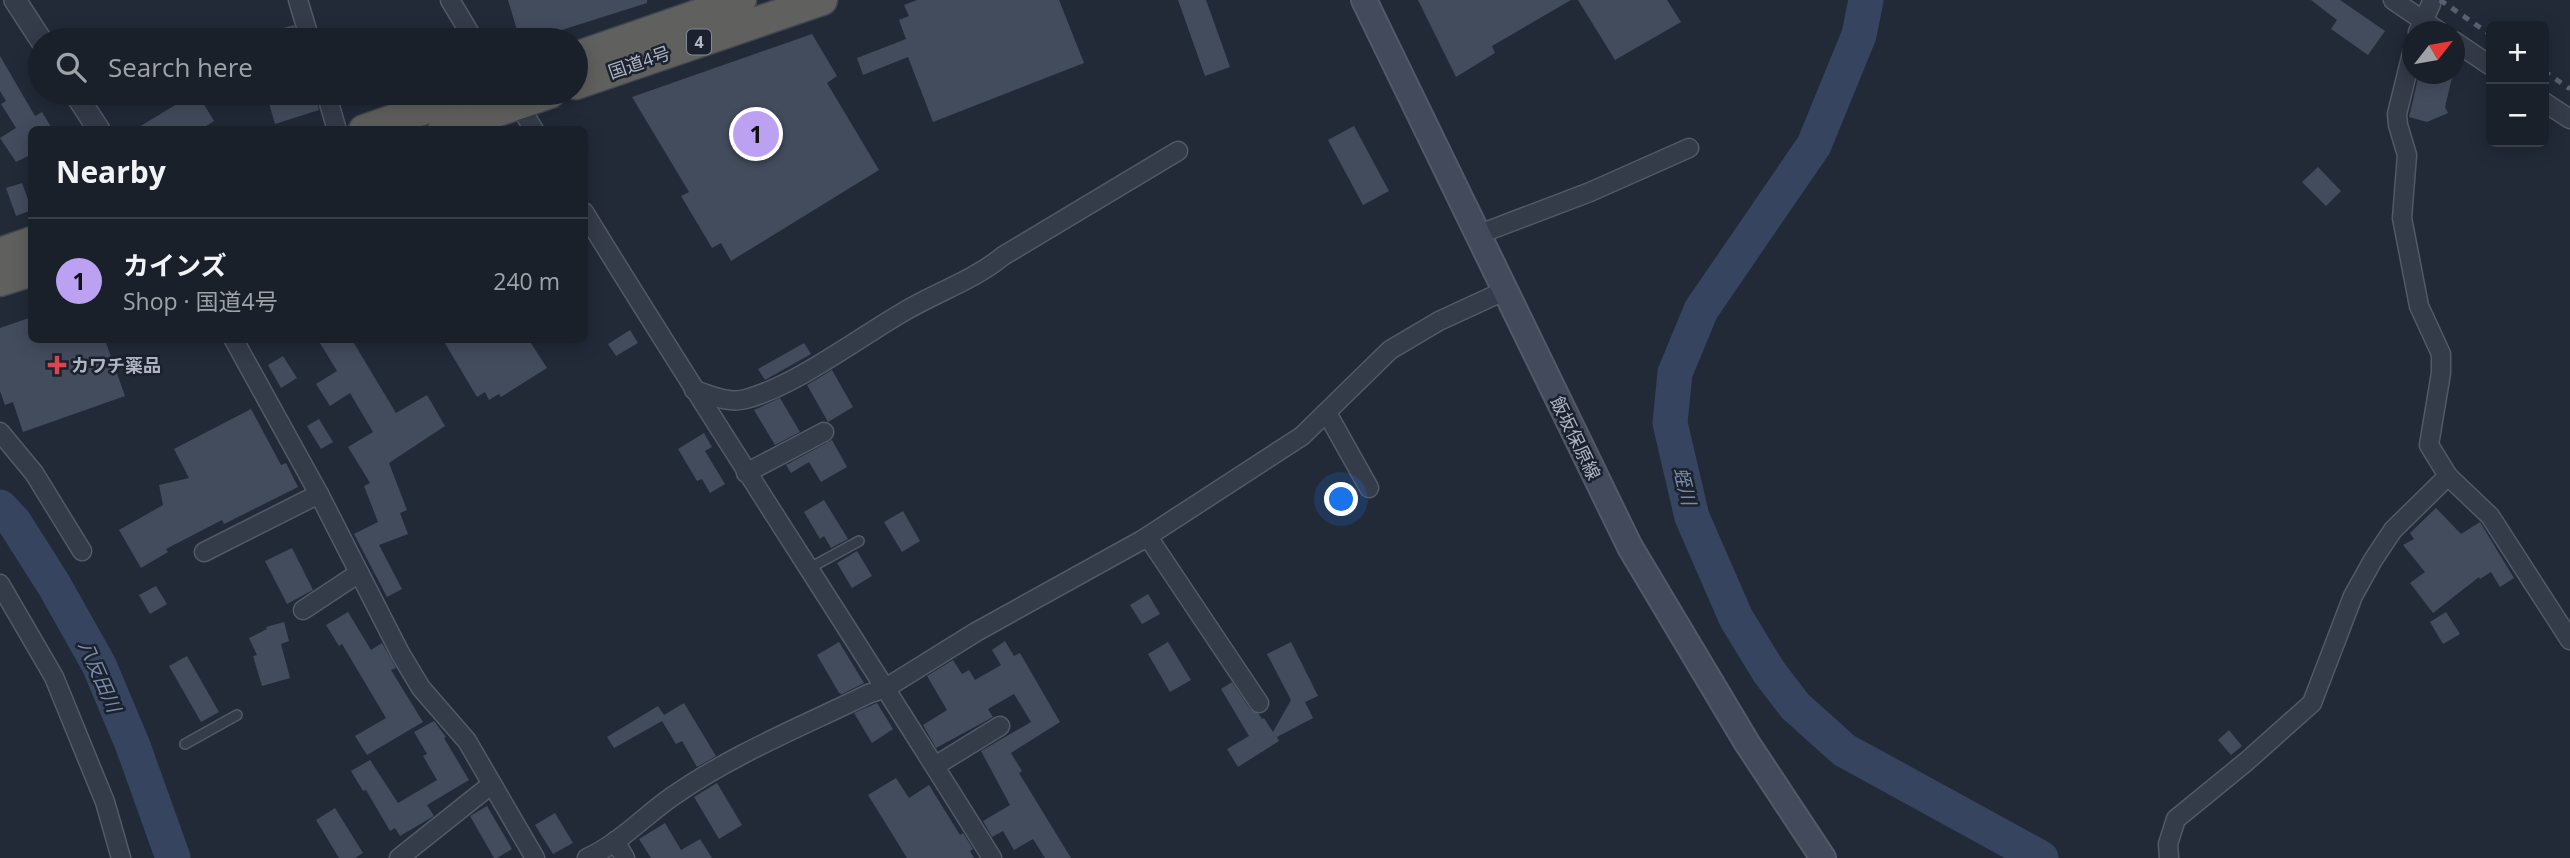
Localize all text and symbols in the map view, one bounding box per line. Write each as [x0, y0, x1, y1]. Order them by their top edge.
north arrow [2402, 21, 2465, 84]
map controls [2486, 21, 2549, 147]
button: + [2486, 21, 2549, 84]
search box [28, 28, 588, 105]
road number: 4 [687, 30, 711, 54]
street label: 国道4号 [605, 40, 673, 84]
icon: search [52, 48, 90, 86]
text: Search here [108, 49, 253, 85]
button: − [2486, 84, 2549, 147]
pin: 1 [733, 108, 779, 160]
text: Nearby [56, 151, 166, 192]
text: カインズ [123, 247, 226, 283]
text: 1 [72, 265, 86, 297]
text: 240 m [493, 265, 560, 297]
text: Shop · 国道4号 [123, 285, 278, 317]
place label: カワチ薬品 [71, 353, 161, 377]
marker: カワチ薬品 [49, 357, 65, 373]
street label: 飯坂保原線 [1545, 392, 1607, 484]
water label: 蛭川 [1668, 464, 1703, 510]
your location [1324, 482, 1358, 516]
water label: 八反田川 [73, 636, 128, 718]

